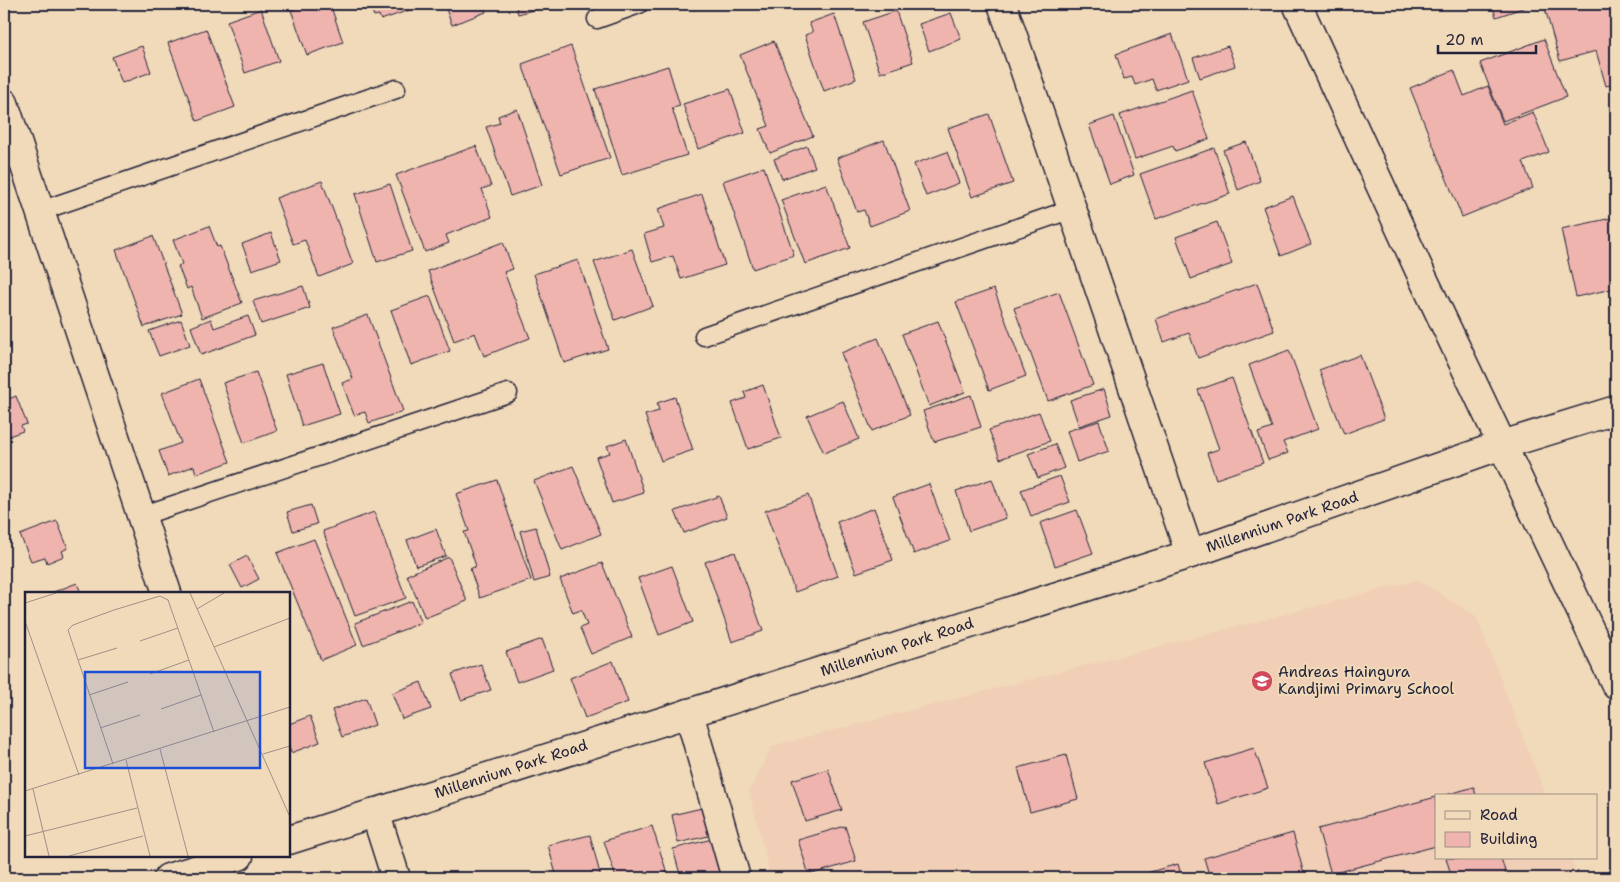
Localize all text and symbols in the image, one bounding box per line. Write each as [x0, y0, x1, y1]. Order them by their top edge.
scale bar [1438, 22, 1535, 54]
text: 20 m [1445, 30, 1484, 50]
street label: Millennium Park Road [1203, 486, 1361, 557]
inset map [25, 592, 290, 857]
street label: Millennium Park Road [818, 613, 976, 681]
place label: Andreas Haingura Kandjimi Primary School [1278, 662, 1455, 699]
school or university icon: Andreas Haingura Kandjimi Primary School [1250, 669, 1274, 693]
street label: Millennium Park Road [432, 735, 590, 803]
legend [1435, 794, 1598, 860]
text: Road [1480, 805, 1518, 825]
text: Building [1480, 829, 1537, 849]

